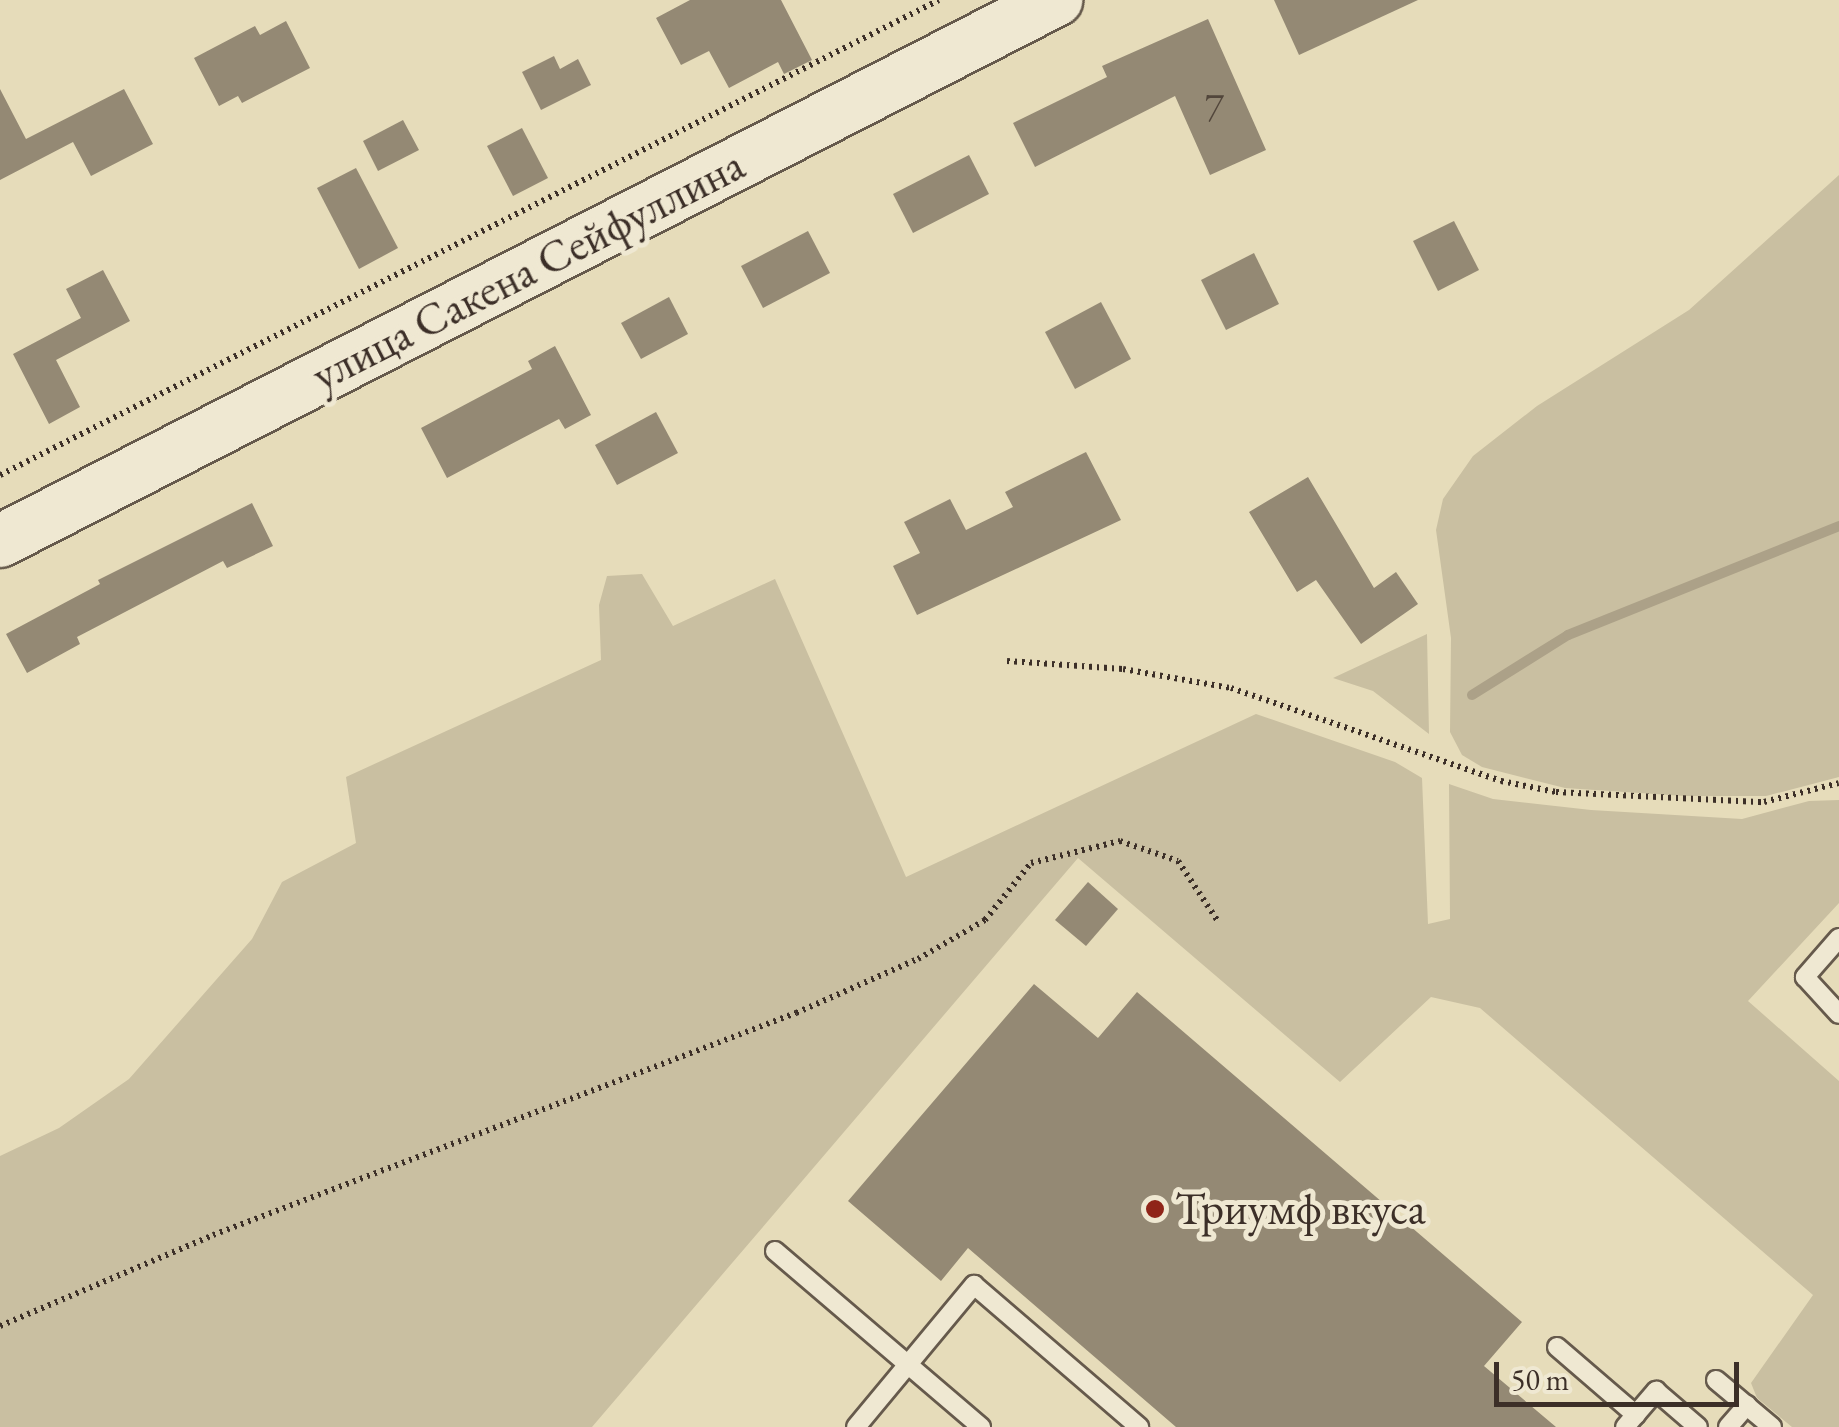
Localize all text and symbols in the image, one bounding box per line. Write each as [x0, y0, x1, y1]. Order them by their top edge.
house number: 7 [1204, 83, 1224, 131]
street label: улица Сакена Сейфуллина [303, 137, 753, 403]
place label: Триумф вкуса [1175, 1182, 1426, 1236]
marker: Триумф вкуса [1144, 1198, 1166, 1220]
scale bar [1499, 1342, 1744, 1404]
text: 50 m [1511, 1360, 1569, 1399]

